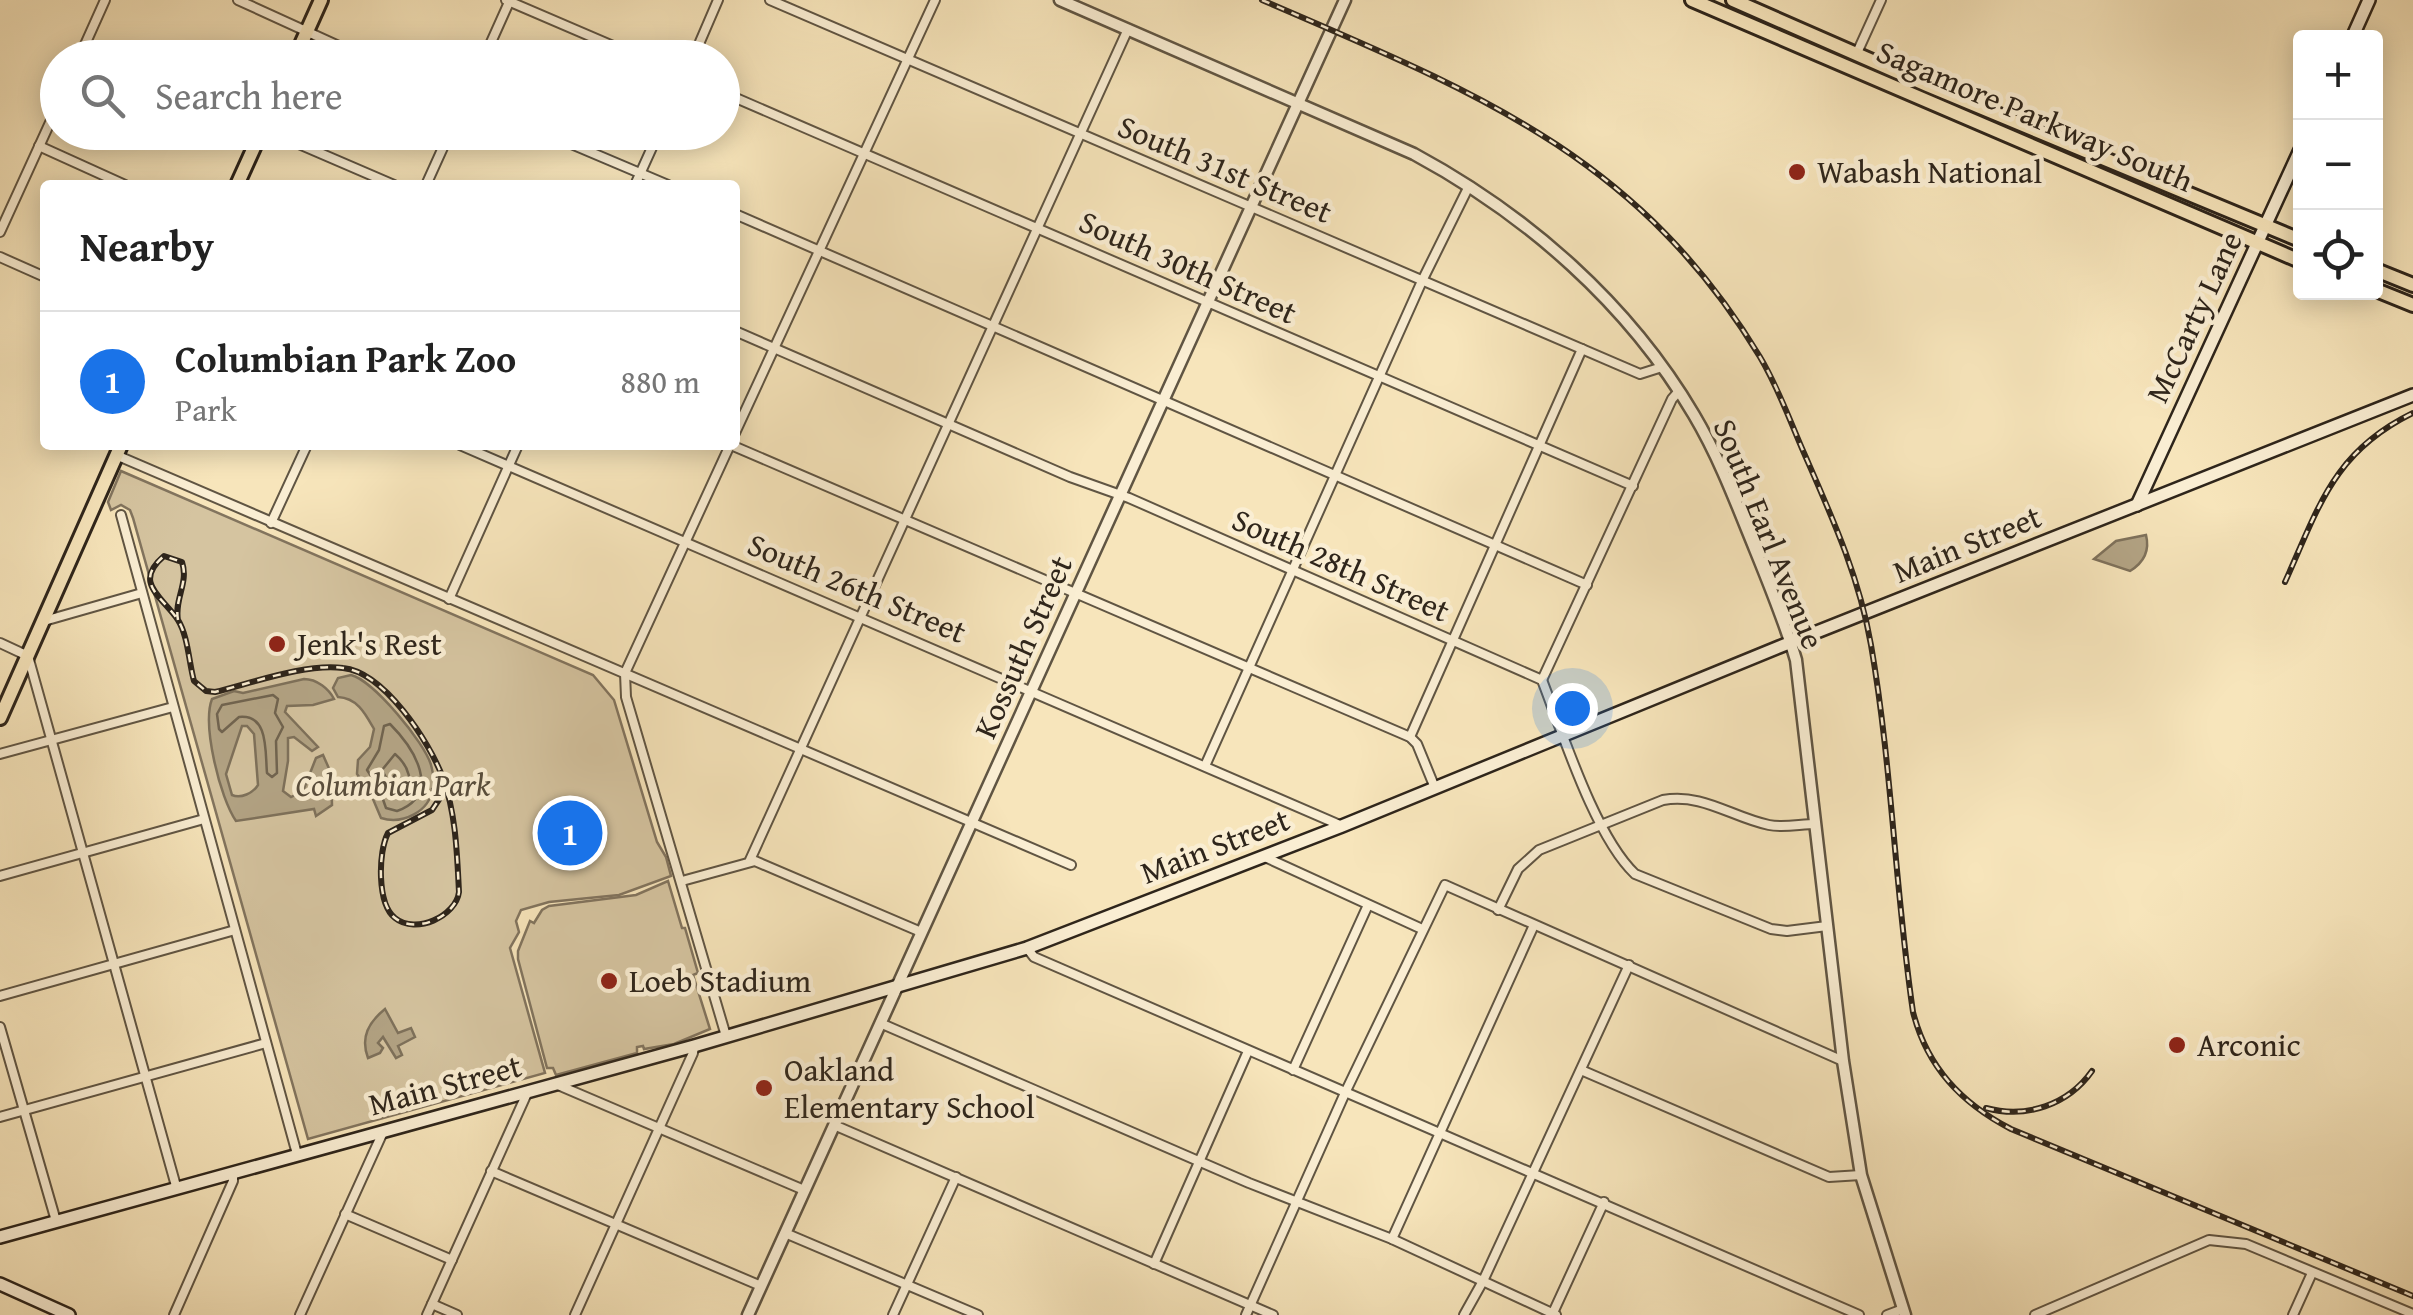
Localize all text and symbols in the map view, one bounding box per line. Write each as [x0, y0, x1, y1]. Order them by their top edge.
street label: Sagamore Parkway South [1870, 28, 2201, 204]
map controls [2293, 30, 2383, 300]
button: + [2293, 30, 2383, 120]
search box [40, 40, 740, 150]
text: Search here [155, 67, 343, 123]
icon: search [75, 68, 130, 123]
street label: South 31st Street [1111, 102, 1339, 235]
button: − [2293, 120, 2383, 210]
place label: Wabash National [1817, 148, 2042, 195]
marker: Wabash National [1786, 161, 1808, 183]
street label: South 30th Street [1072, 198, 1304, 336]
button: locate [2293, 210, 2383, 300]
text: Nearby [80, 215, 214, 276]
street label: McCarty Lane [2133, 223, 2254, 410]
text: Columbian Park Zoo [175, 330, 516, 386]
text: 1 [104, 358, 121, 405]
text: 880 m [621, 358, 700, 405]
text: Park [175, 386, 237, 433]
street label: South Earl Avenue [1702, 412, 1837, 656]
street label: Main Street [1886, 492, 2048, 595]
street label: South 28th Street [1225, 496, 1457, 634]
street label: South 26th Street [740, 520, 974, 655]
street label: Kossuth Street [961, 548, 1084, 746]
place label: Jenk's Rest [293, 620, 442, 667]
marker: Jenk's Rest [266, 633, 288, 655]
your location [1547, 683, 1598, 734]
park label: Columbian Park [296, 761, 491, 808]
pin: 1 [538, 796, 602, 870]
street label: Main Street [1133, 796, 1296, 895]
place label: Loeb Stadium [629, 957, 811, 1004]
marker: Loeb Stadium [598, 970, 620, 992]
place label: Arconic [2197, 1021, 2301, 1068]
marker: Arconic [2166, 1034, 2188, 1056]
street label: Main Street [363, 1042, 526, 1127]
place label: Oakland Elementary School [784, 1046, 1035, 1130]
marker: Oakland Elementary School [753, 1077, 775, 1099]

